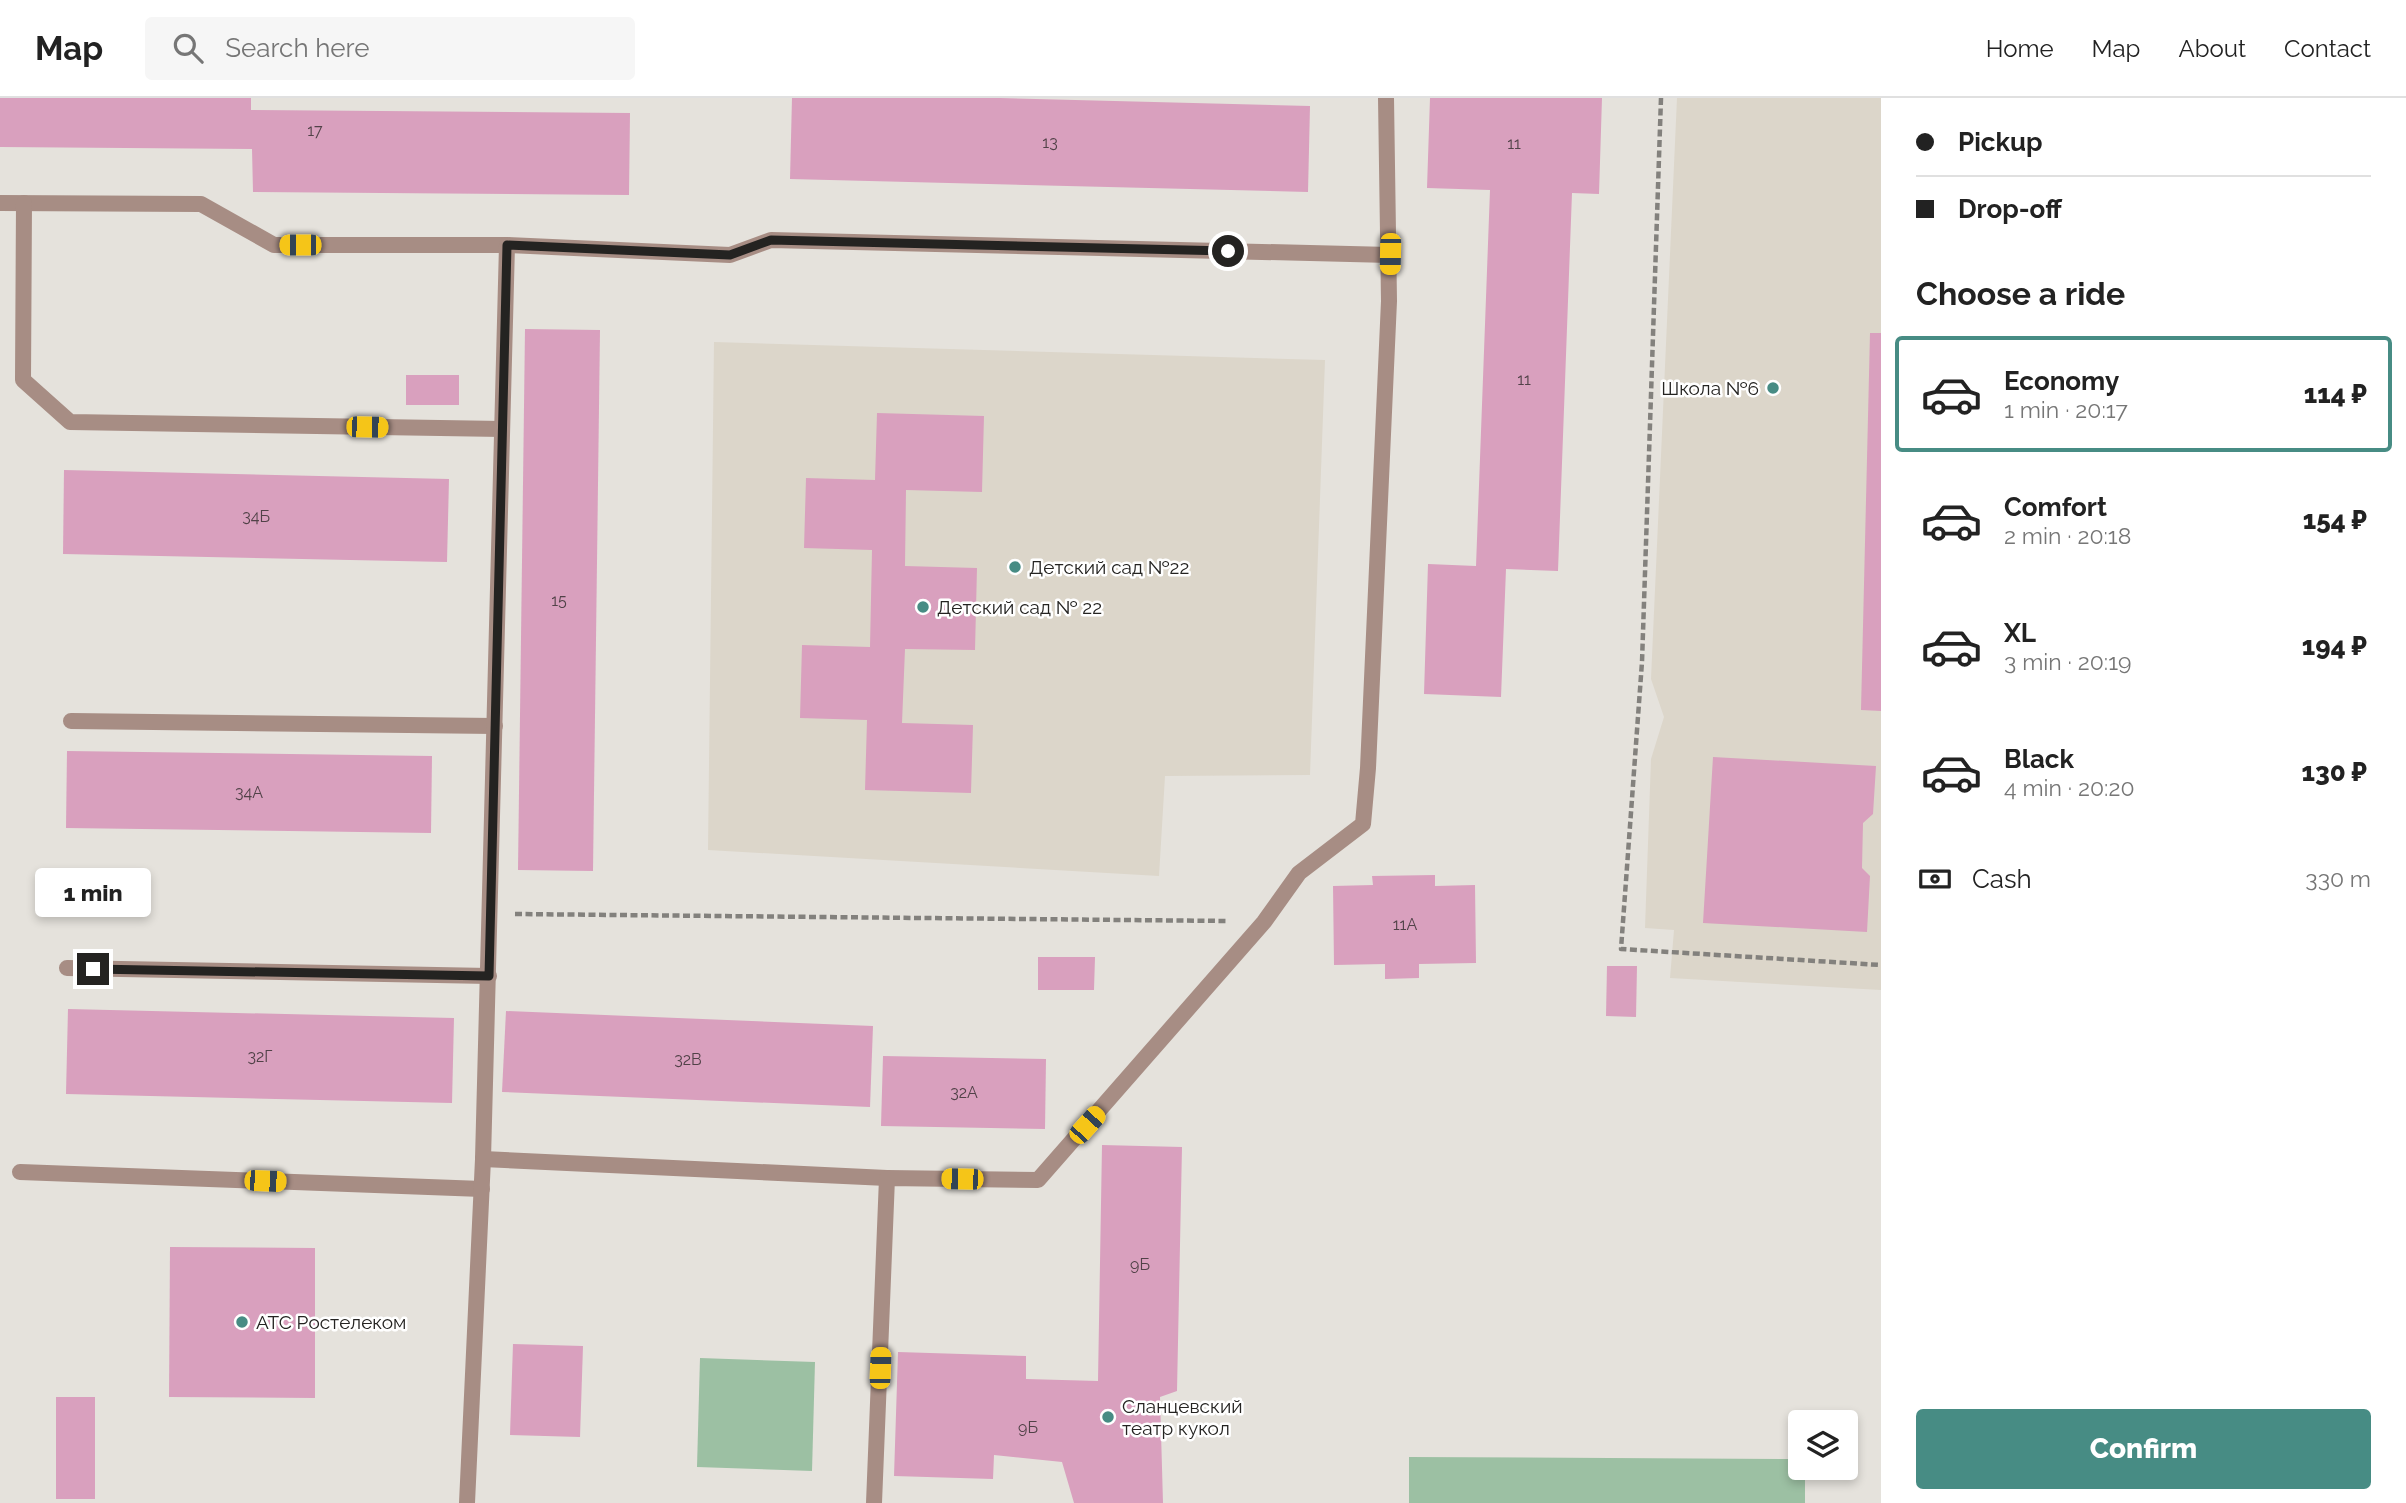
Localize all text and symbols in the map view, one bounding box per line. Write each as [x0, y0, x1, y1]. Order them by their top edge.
search box [145, 17, 635, 80]
text: Map [35, 29, 103, 68]
icon: search [169, 29, 207, 67]
text: Search here [225, 33, 370, 63]
text: Home [1986, 34, 2054, 63]
text: Map [2092, 34, 2140, 63]
text: About [2178, 34, 2246, 63]
text: Contact [2284, 34, 2371, 63]
house number: 17 [307, 121, 323, 140]
text: Pickup [1958, 127, 2043, 157]
house number: 13 [1042, 133, 1058, 152]
house number: 11 [1507, 134, 1521, 153]
text: Drop-off [1958, 194, 2062, 224]
car [1380, 233, 1401, 275]
car [280, 235, 322, 256]
route start [1212, 235, 1244, 267]
text: Choose a ride [1916, 275, 2125, 312]
icon: car [1920, 363, 1983, 426]
text: Economy [2004, 366, 2119, 396]
house number: 11 [1517, 370, 1531, 389]
place label: Школа №6 [1661, 377, 1759, 399]
text: 114 ₽ [2304, 379, 2367, 409]
marker: Школа №6 [1765, 380, 1781, 396]
text: 1 min · 20:17 [2004, 396, 2128, 423]
car [346, 416, 389, 438]
icon: car [1920, 489, 1983, 552]
text: Comfort [2004, 492, 2107, 522]
text: 154 ₽ [2303, 505, 2367, 535]
house number: 34Б [242, 507, 270, 526]
text: 2 min · 20:18 [2004, 522, 2131, 549]
place label: Детский сад №22 [1029, 556, 1189, 578]
marker: Детский сад №22 [1007, 559, 1023, 575]
house number: 15 [551, 591, 567, 610]
place label: Детский сад № 22 [937, 596, 1102, 618]
marker: Детский сад № 22 [915, 599, 931, 615]
icon: car [1920, 615, 1983, 678]
text: XL [2004, 618, 2036, 648]
text: 194 ₽ [2302, 631, 2367, 661]
text: 3 min · 20:19 [2004, 648, 2132, 675]
icon: car [1920, 741, 1983, 804]
text: Black [2004, 744, 2074, 774]
text: 130 ₽ [2301, 757, 2367, 787]
text: 4 min · 20:20 [2004, 774, 2135, 801]
house number: 34А [235, 783, 263, 802]
icon: cash [1916, 860, 1954, 898]
text: Cash [1972, 864, 2032, 894]
text: 330 m [2305, 865, 2371, 892]
callout: 1 min [35, 868, 151, 916]
text: 1 min [63, 879, 123, 906]
house number: 11А [1393, 915, 1417, 934]
route end [77, 953, 109, 985]
house number: 32Г [247, 1047, 273, 1066]
house number: 32В [674, 1050, 702, 1069]
house number: 32А [950, 1083, 978, 1102]
car [1066, 1102, 1109, 1148]
car [941, 1168, 984, 1190]
car [244, 1170, 287, 1192]
house number: 9Б [1130, 1255, 1150, 1274]
place label: АТС Ростелеком [256, 1311, 406, 1333]
marker: АТС Ростелеком [234, 1314, 250, 1330]
car [869, 1347, 892, 1389]
place label: Сланцевский театр кукол [1122, 1395, 1242, 1439]
marker: Сланцевский театр кукол [1100, 1409, 1116, 1425]
button: Confirm [1916, 1409, 2371, 1489]
map controls [1788, 1410, 1858, 1480]
button: layers [1788, 1410, 1858, 1480]
house number: 9Б [1018, 1418, 1038, 1437]

